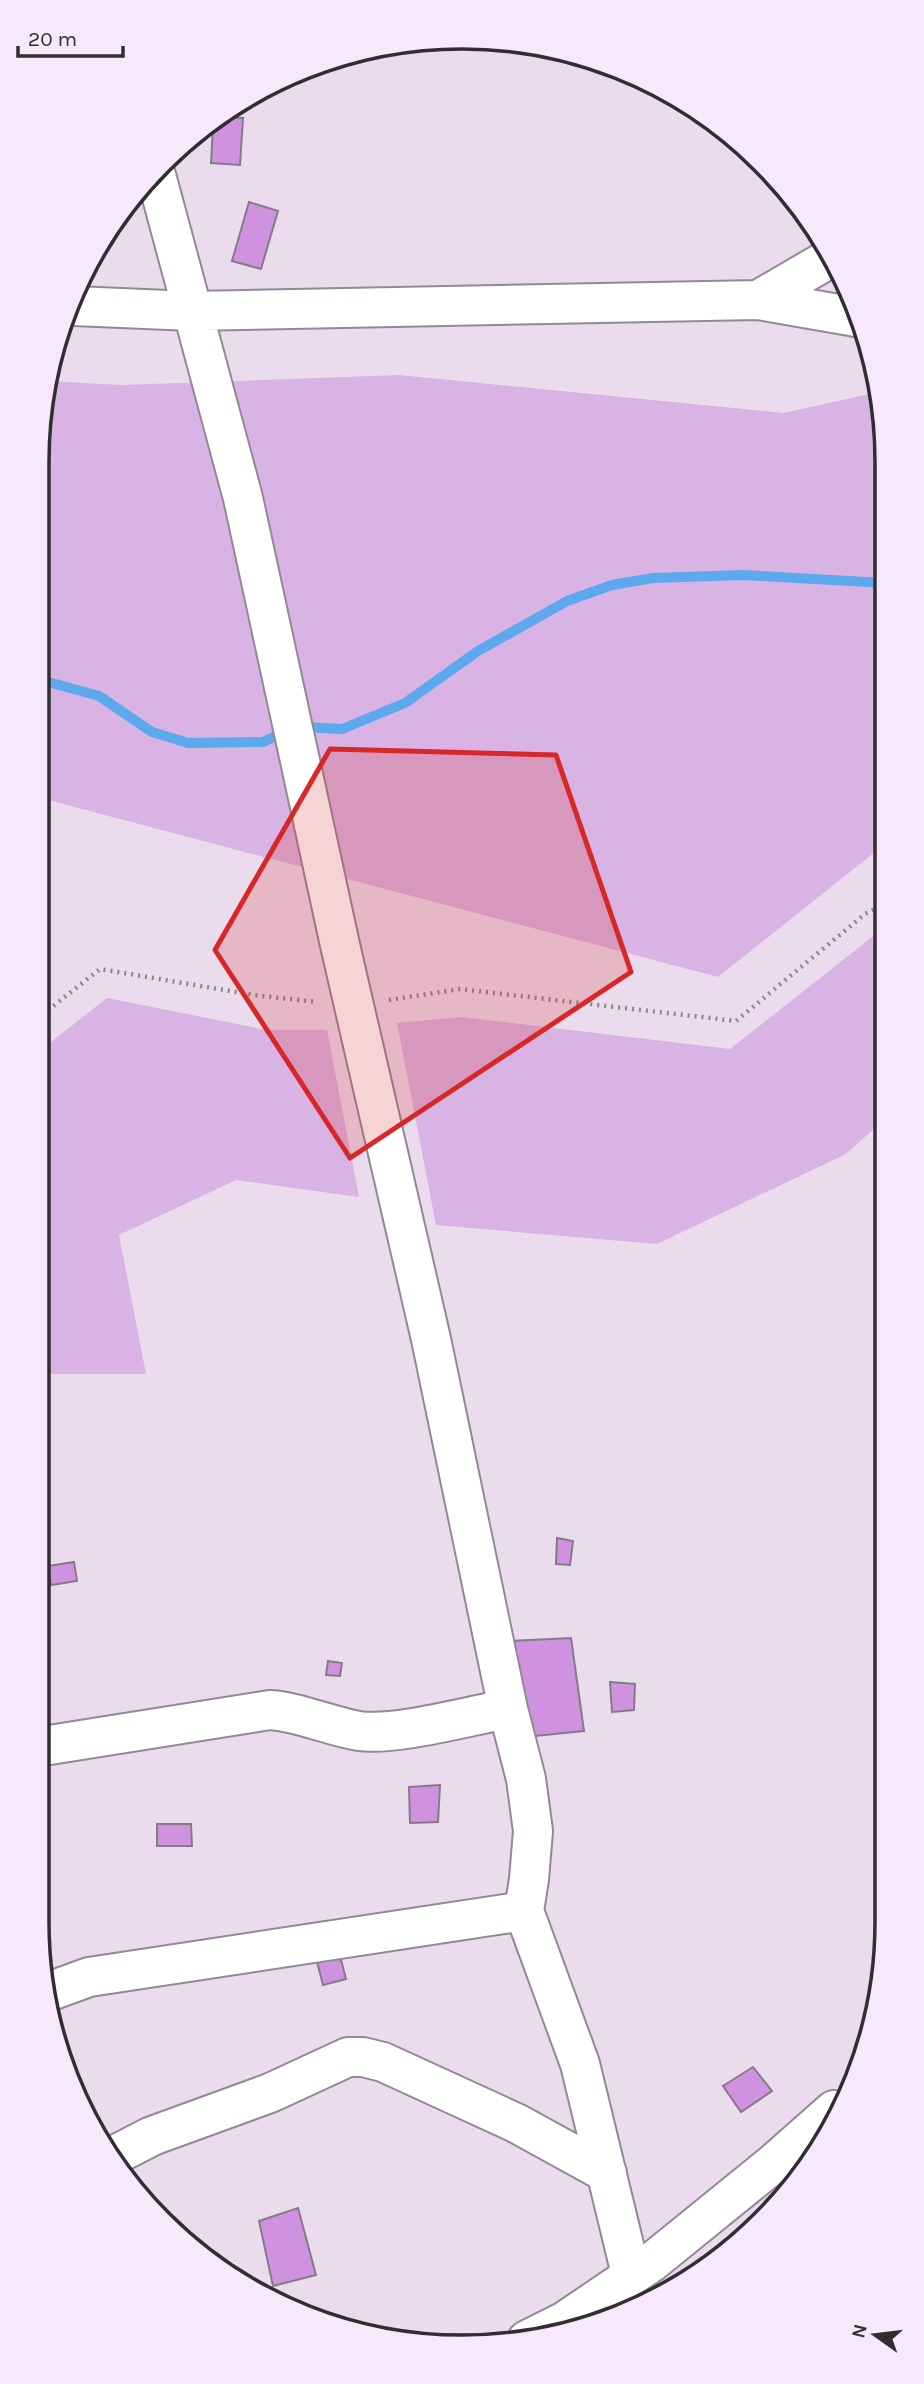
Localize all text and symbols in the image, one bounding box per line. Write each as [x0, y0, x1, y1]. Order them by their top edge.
scale bar [18, 14, 122, 58]
text: 20 m [28, 27, 77, 51]
north arrow [840, 2300, 910, 2370]
text: N [847, 2322, 872, 2340]

